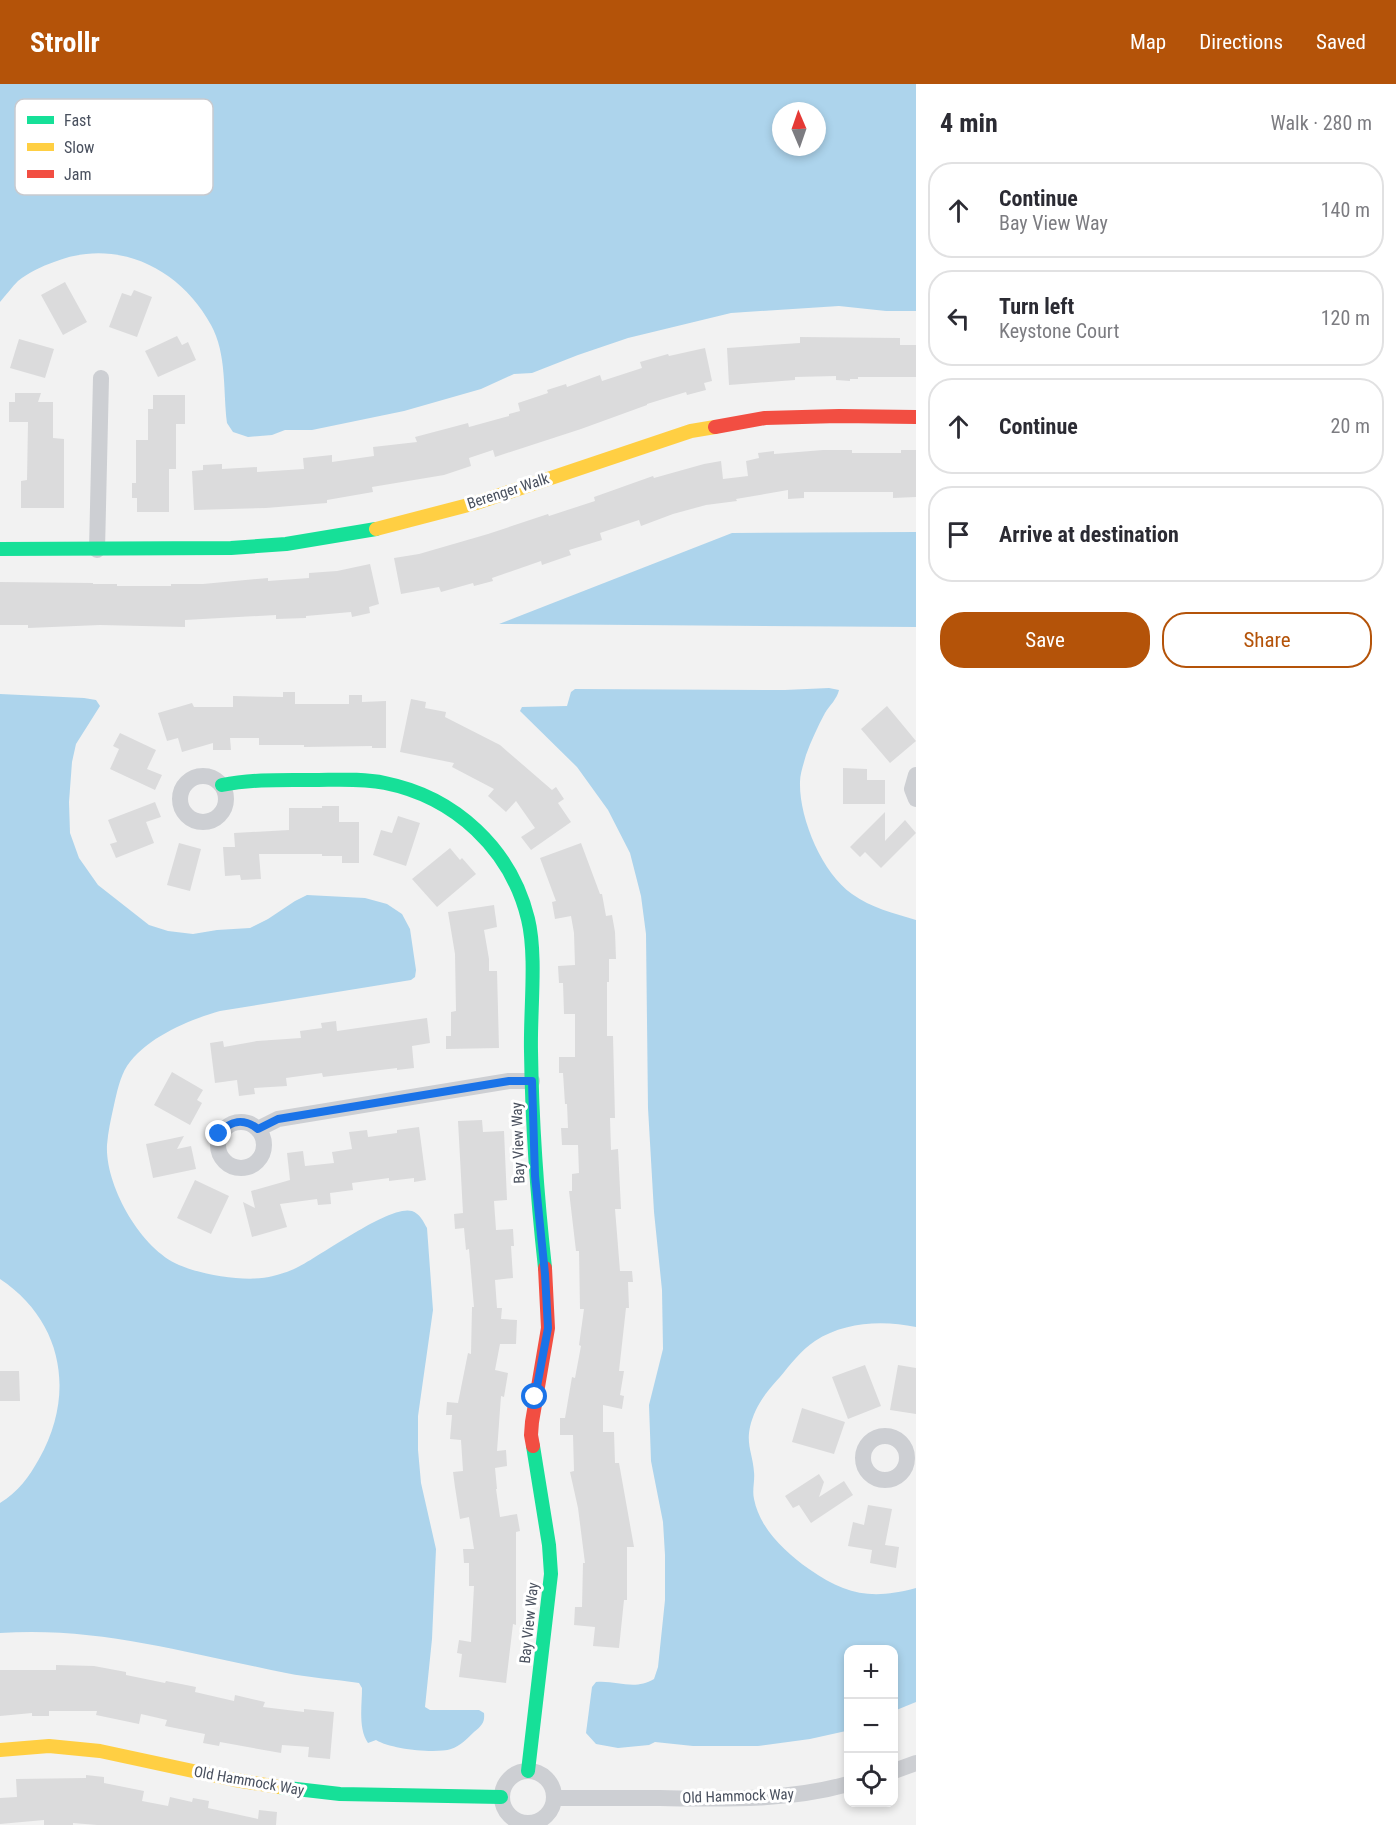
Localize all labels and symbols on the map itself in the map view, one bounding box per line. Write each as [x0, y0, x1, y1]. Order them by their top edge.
legend [15, 99, 213, 195]
north arrow [772, 102, 826, 156]
text: Fast [64, 111, 91, 130]
text: Slow [64, 138, 94, 157]
text: Jam [64, 165, 91, 184]
street label: Berenger Walk [465, 469, 551, 513]
street label: Bay View Way [508, 1102, 528, 1184]
route end [205, 1120, 231, 1146]
route start [521, 1383, 547, 1409]
street label: Bay View Way [516, 1582, 542, 1664]
street label: Old Hammock Way [192, 1762, 306, 1800]
street label: Old Hammock Way [682, 1785, 794, 1807]

